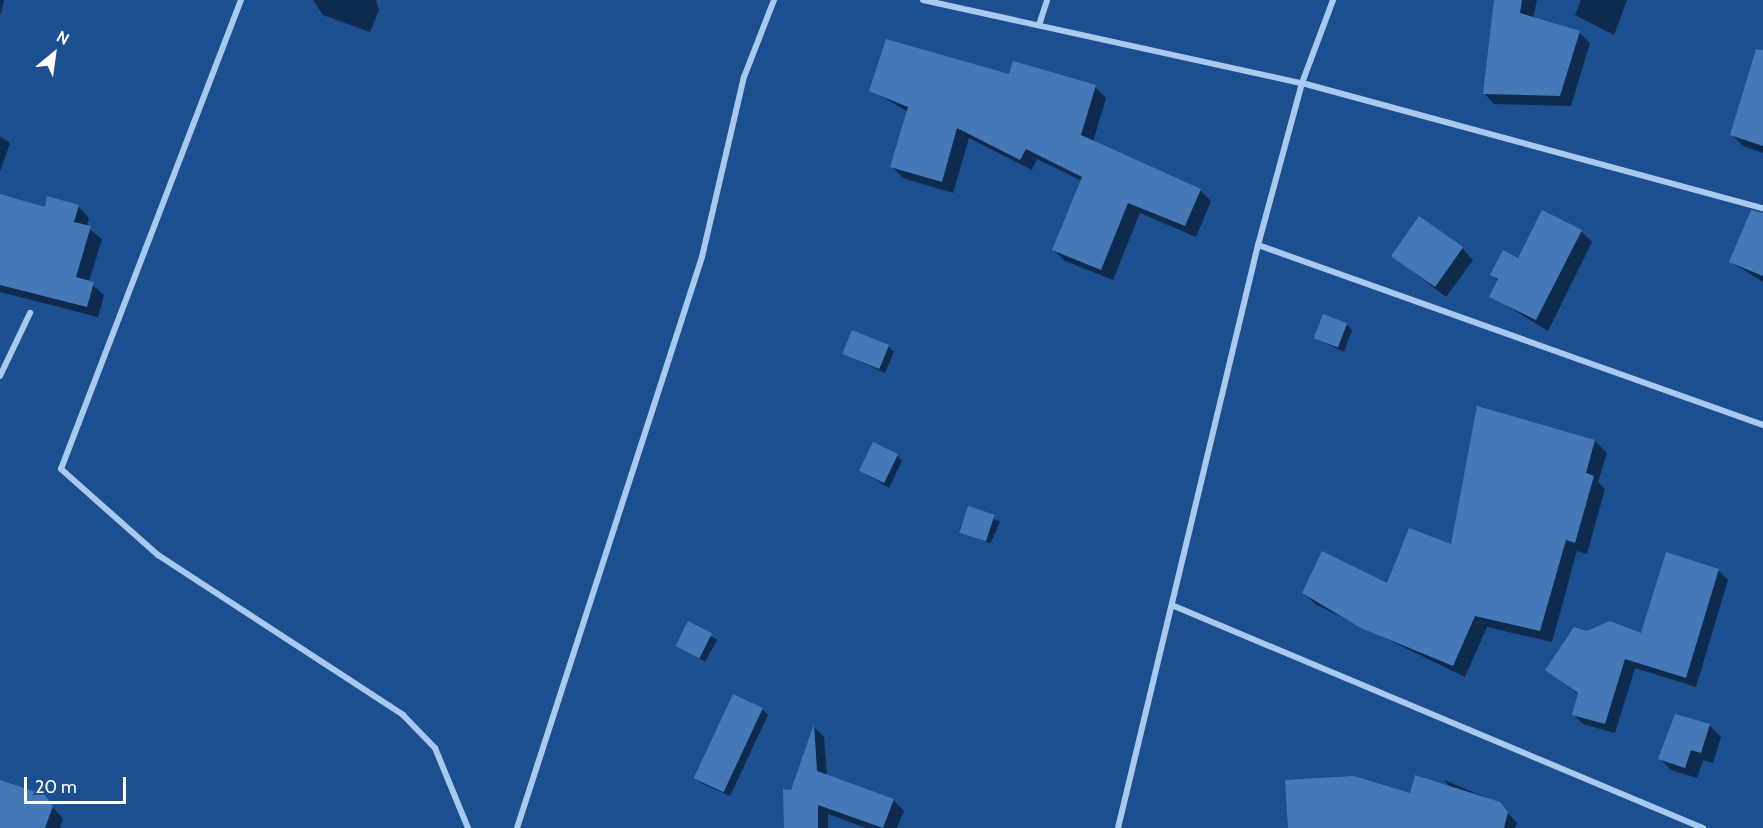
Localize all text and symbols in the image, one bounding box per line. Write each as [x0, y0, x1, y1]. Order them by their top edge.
north arrow [24, 24, 84, 84]
text: N [53, 27, 73, 49]
scale bar [27, 765, 129, 803]
text: 20 m [35, 776, 77, 798]

